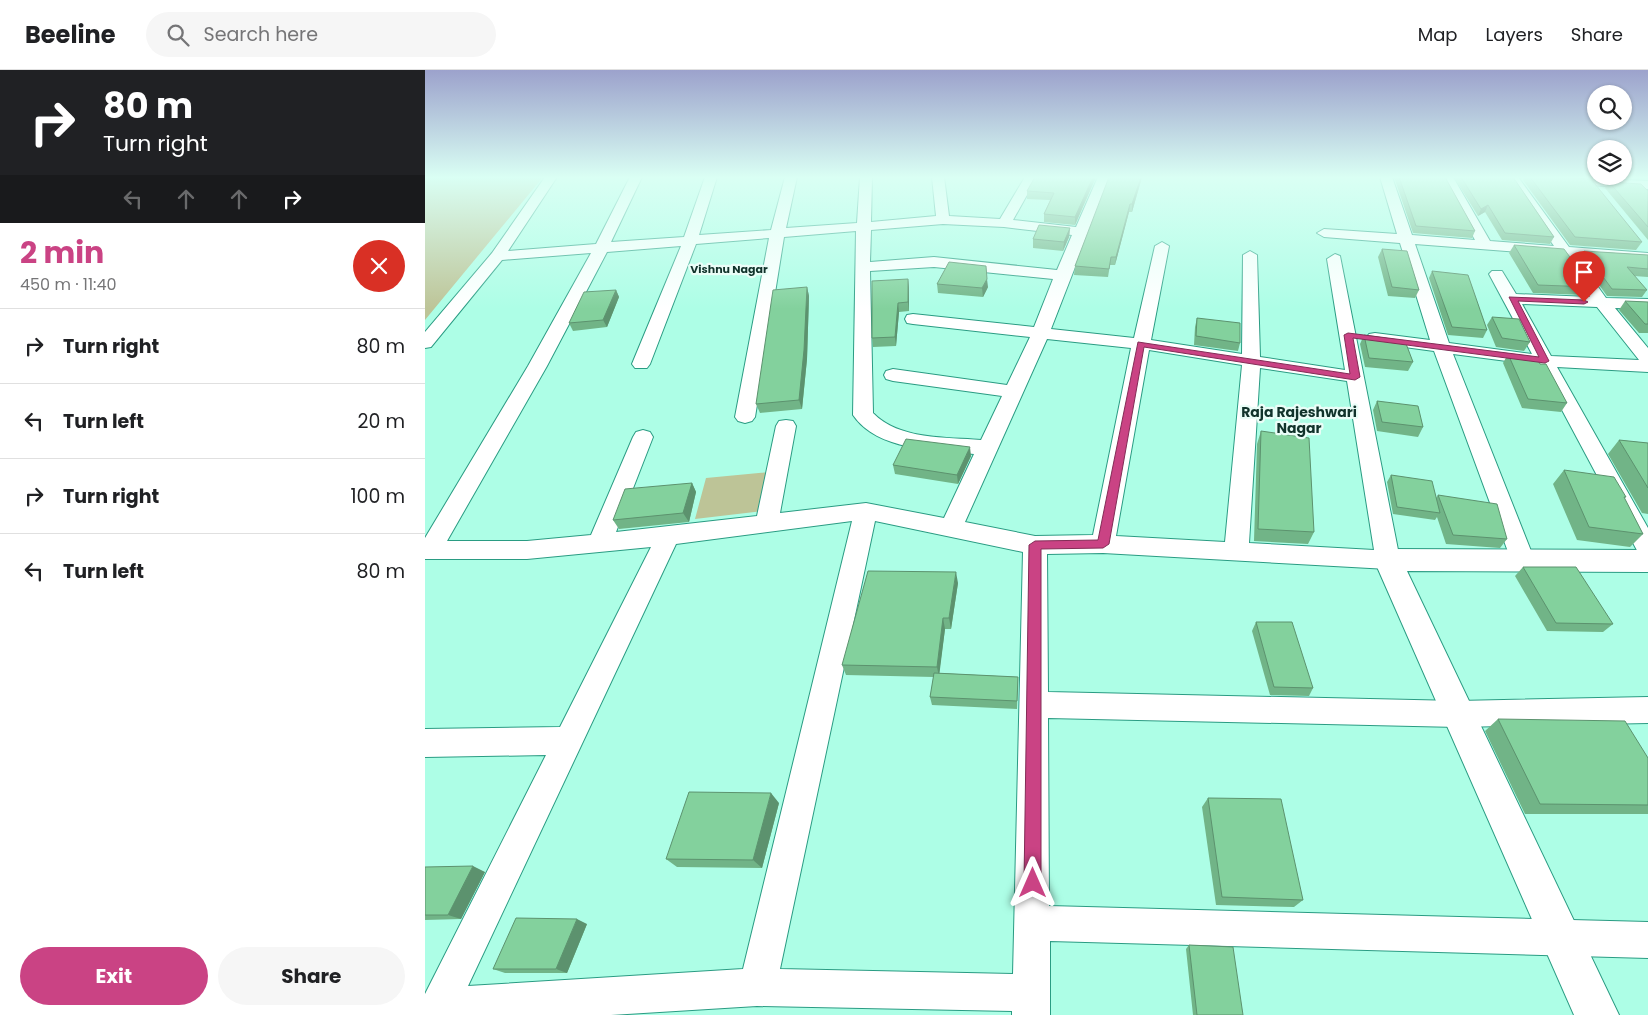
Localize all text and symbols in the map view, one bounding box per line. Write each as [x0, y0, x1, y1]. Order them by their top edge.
search box [146, 12, 496, 57]
text: Beeline [25, 18, 116, 51]
icon: search [164, 21, 192, 49]
text: Search here [204, 21, 318, 48]
text: Map [1418, 22, 1458, 47]
text: Layers [1486, 22, 1543, 47]
text: Share [1571, 22, 1623, 47]
text: 80 m [103, 81, 193, 130]
map controls [1587, 85, 1632, 185]
button: search [1587, 85, 1632, 130]
icon: right [20, 90, 85, 155]
text: Turn right [103, 128, 208, 159]
button: layers [1587, 140, 1632, 185]
icon: left [119, 185, 147, 213]
icon: ahead [172, 185, 200, 213]
icon: ahead [225, 185, 253, 213]
icon: right [278, 185, 306, 213]
text: 2 min [20, 231, 104, 274]
button: close [353, 240, 405, 292]
pin [1563, 251, 1605, 302]
icon: arrive [1570, 258, 1598, 286]
district label: Vishnu Nagar [690, 261, 768, 277]
text: 450 m · 11:40 [20, 273, 117, 296]
icon: right [20, 332, 48, 360]
text: Turn right [63, 333, 159, 360]
text: 80 m [356, 333, 405, 360]
district label: Raja Rajeshwari Nagar [1241, 402, 1357, 438]
icon: left [20, 407, 48, 435]
text: Turn left [63, 408, 144, 435]
text: 20 m [357, 408, 405, 435]
icon: right [20, 482, 48, 510]
text: Turn right [63, 483, 159, 510]
text: 100 m [350, 483, 405, 510]
icon: left [20, 557, 48, 585]
text: Turn left [63, 558, 144, 585]
text: 80 m [356, 558, 405, 585]
position arrow [1006, 856, 1058, 908]
button: Exit [20, 947, 208, 1005]
button: Share [218, 947, 405, 1005]

